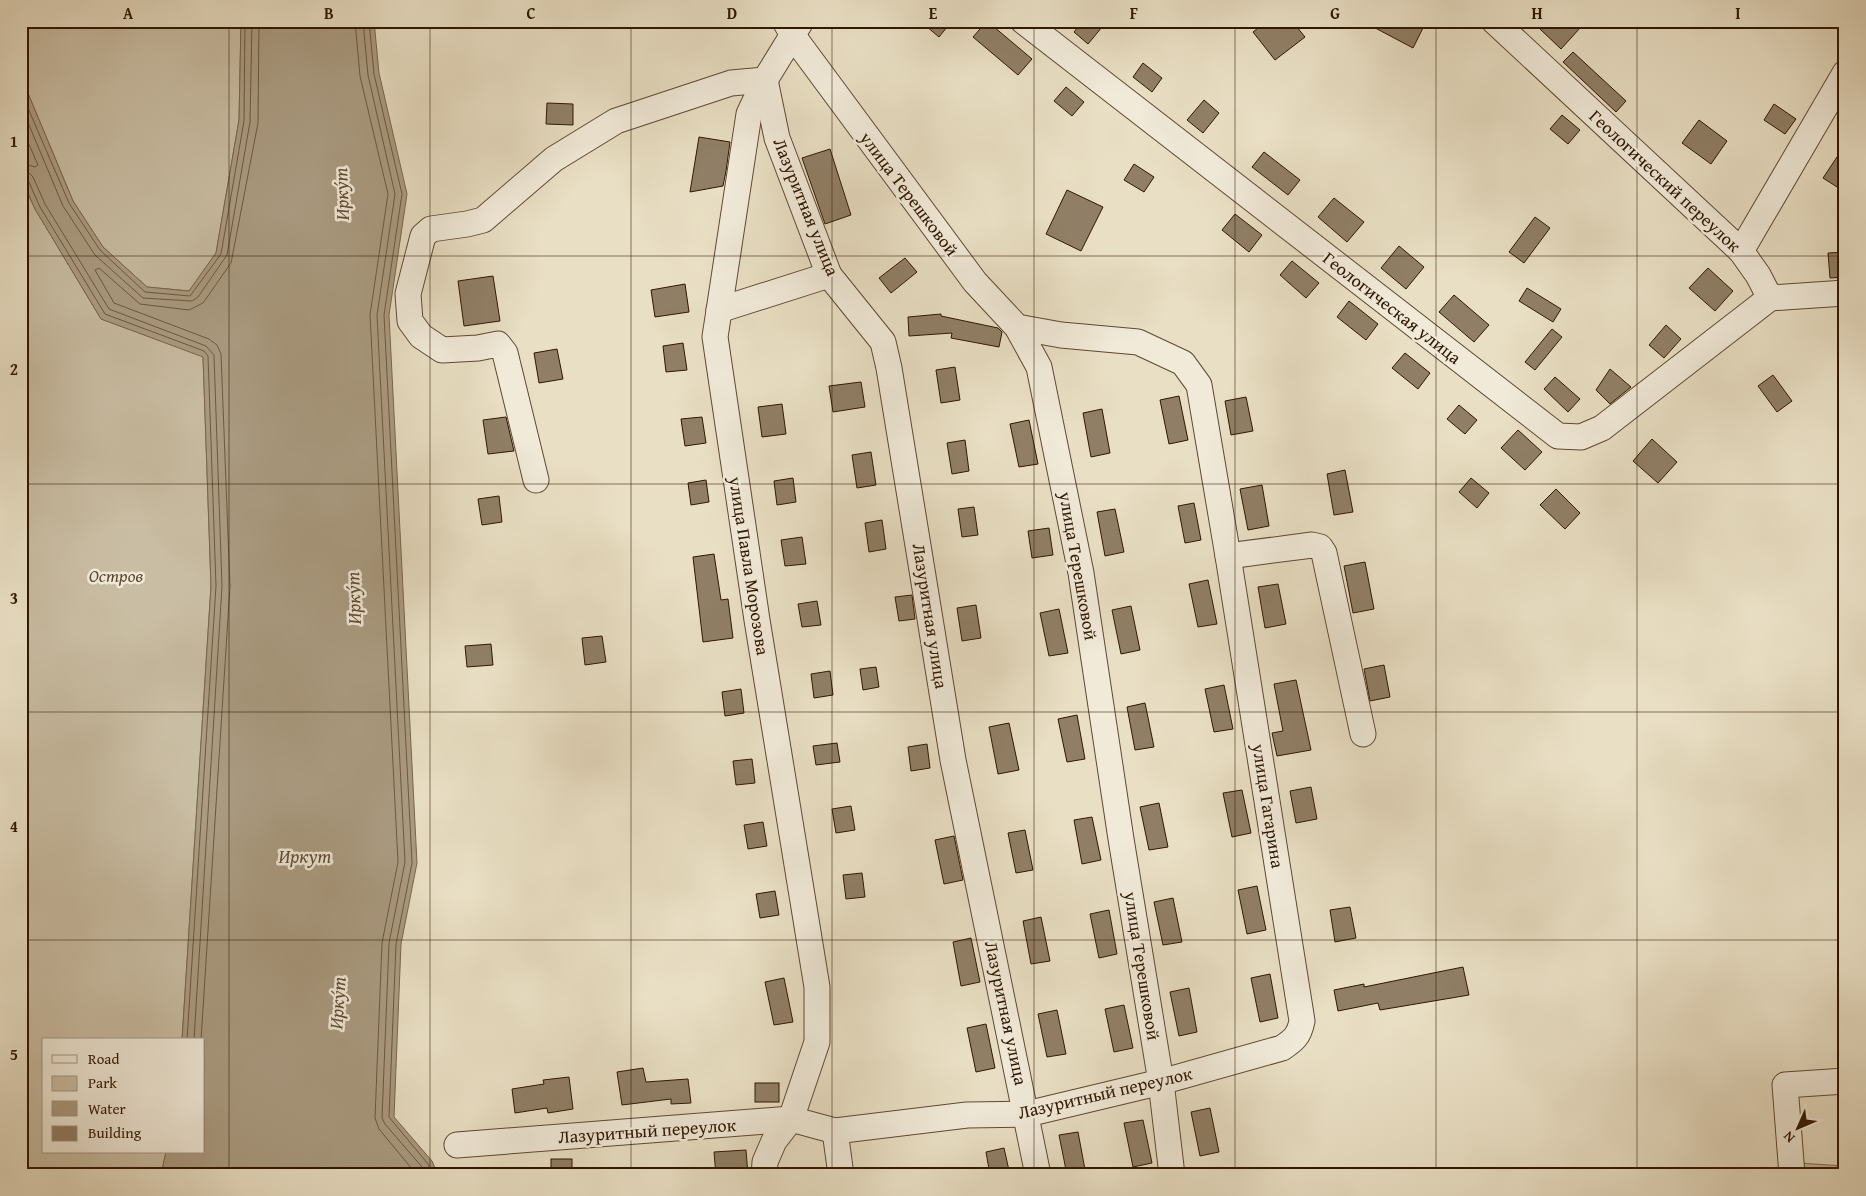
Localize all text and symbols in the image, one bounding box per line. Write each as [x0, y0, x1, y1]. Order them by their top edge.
text: A [123, 1, 134, 25]
text: B [324, 1, 334, 25]
text: C [526, 1, 536, 25]
text: D [727, 1, 737, 25]
text: E [929, 1, 938, 25]
text: F [1130, 1, 1138, 25]
text: G [1330, 1, 1340, 25]
text: H [1531, 1, 1543, 25]
text: I [1735, 1, 1741, 25]
street label: Геологический переулок [1583, 103, 1748, 259]
street label: улица Терешковой [853, 125, 966, 262]
text: 1 [10, 129, 18, 153]
street label: Лазуритная улица [766, 134, 847, 280]
water label: Ирку́т [326, 167, 356, 221]
street label: Геологическая улица [1317, 245, 1468, 371]
text: 2 [10, 357, 18, 381]
street label: улица Павла Морозова [722, 474, 777, 658]
street label: улица Терешковой [1052, 489, 1105, 642]
street label: Лазуритная улица [906, 541, 955, 691]
park label: Остров [89, 562, 144, 589]
water label: Ирку́т [338, 571, 368, 625]
text: 3 [10, 586, 18, 610]
street label: улица Гагарина [1245, 741, 1292, 870]
text: 4 [10, 814, 18, 838]
water label: Иркут [279, 842, 331, 870]
street label: улица Терешковой [1117, 889, 1168, 1042]
street label: Лазуритная улица [978, 938, 1035, 1088]
water label: Ирку́т [321, 976, 353, 1030]
legend [42, 1038, 205, 1154]
text: 5 [10, 1042, 18, 1066]
text: Road [88, 1048, 119, 1069]
street label: Лазуритный переулок [1015, 1059, 1195, 1126]
text: Park [88, 1072, 117, 1093]
text: Water [88, 1098, 126, 1119]
north arrow [1774, 1104, 1824, 1154]
street label: Лазуритный переулок [557, 1111, 737, 1150]
text: Building [88, 1122, 142, 1143]
text: N [1778, 1126, 1799, 1148]

